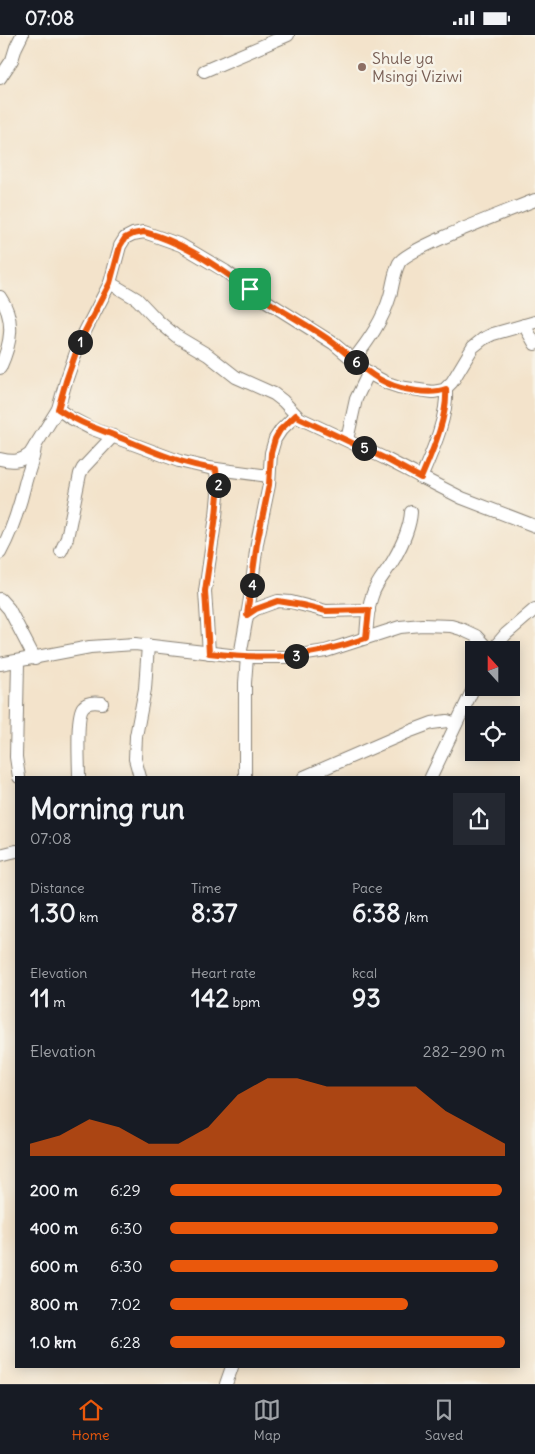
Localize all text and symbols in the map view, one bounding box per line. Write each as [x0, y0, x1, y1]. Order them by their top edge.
text: 07:08 [25, 6, 74, 30]
place label: Shule ya Msingi Viziwi [372, 48, 462, 86]
marker: Shule ya Msingi Viziwi [356, 61, 368, 73]
pin [229, 268, 271, 310]
icon: arrive [236, 275, 264, 303]
pin: 1 [68, 329, 92, 355]
text: 1 [78, 333, 83, 351]
pin: 6 [344, 349, 368, 375]
text: 6 [352, 353, 361, 371]
pin: 5 [352, 435, 376, 461]
text: 5 [360, 439, 369, 457]
pin: 2 [206, 473, 230, 497]
text: 2 [215, 476, 222, 494]
pin: 4 [240, 573, 264, 597]
text: 4 [248, 576, 257, 594]
north arrow [465, 641, 520, 696]
map controls [465, 641, 520, 761]
pin: 3 [284, 643, 308, 669]
text: 3 [293, 647, 300, 665]
button: locate [465, 706, 520, 761]
text: Morning run [30, 791, 185, 827]
button: share [453, 793, 505, 845]
text: 07:08 [30, 828, 72, 848]
text: Distance [30, 879, 85, 897]
text: Time [191, 879, 221, 897]
text: Pace [352, 879, 382, 897]
text: 1.30 [30, 897, 76, 929]
text: 8:37 [191, 897, 238, 929]
text: 6:38 [352, 897, 401, 929]
text: km [76, 908, 99, 926]
text: /km [401, 908, 429, 926]
text: Elevation [30, 964, 87, 982]
text: Heart rate [191, 964, 256, 982]
text: kcal [352, 964, 377, 982]
text: 11 [30, 982, 50, 1014]
text: 142 [191, 982, 229, 1014]
text: 93 [352, 982, 381, 1014]
text: m [50, 993, 65, 1011]
text: bpm [229, 993, 260, 1011]
text: Elevation [30, 1041, 96, 1061]
text: 282–290 m [423, 1041, 505, 1061]
text: 200 m [30, 1180, 78, 1200]
text: 6:29 [110, 1180, 141, 1200]
text: 400 m [30, 1218, 78, 1238]
text: 6:30 [110, 1218, 142, 1238]
text: 600 m [30, 1256, 78, 1276]
text: 6:30 [110, 1256, 142, 1276]
text: 800 m [30, 1294, 78, 1314]
text: 7:02 [110, 1294, 141, 1314]
text: 1.0 km [30, 1332, 76, 1352]
text: 6:28 [110, 1332, 141, 1352]
tab: Home [72, 1396, 110, 1444]
tab: Map [253, 1396, 281, 1444]
tab: Saved [425, 1396, 463, 1444]

